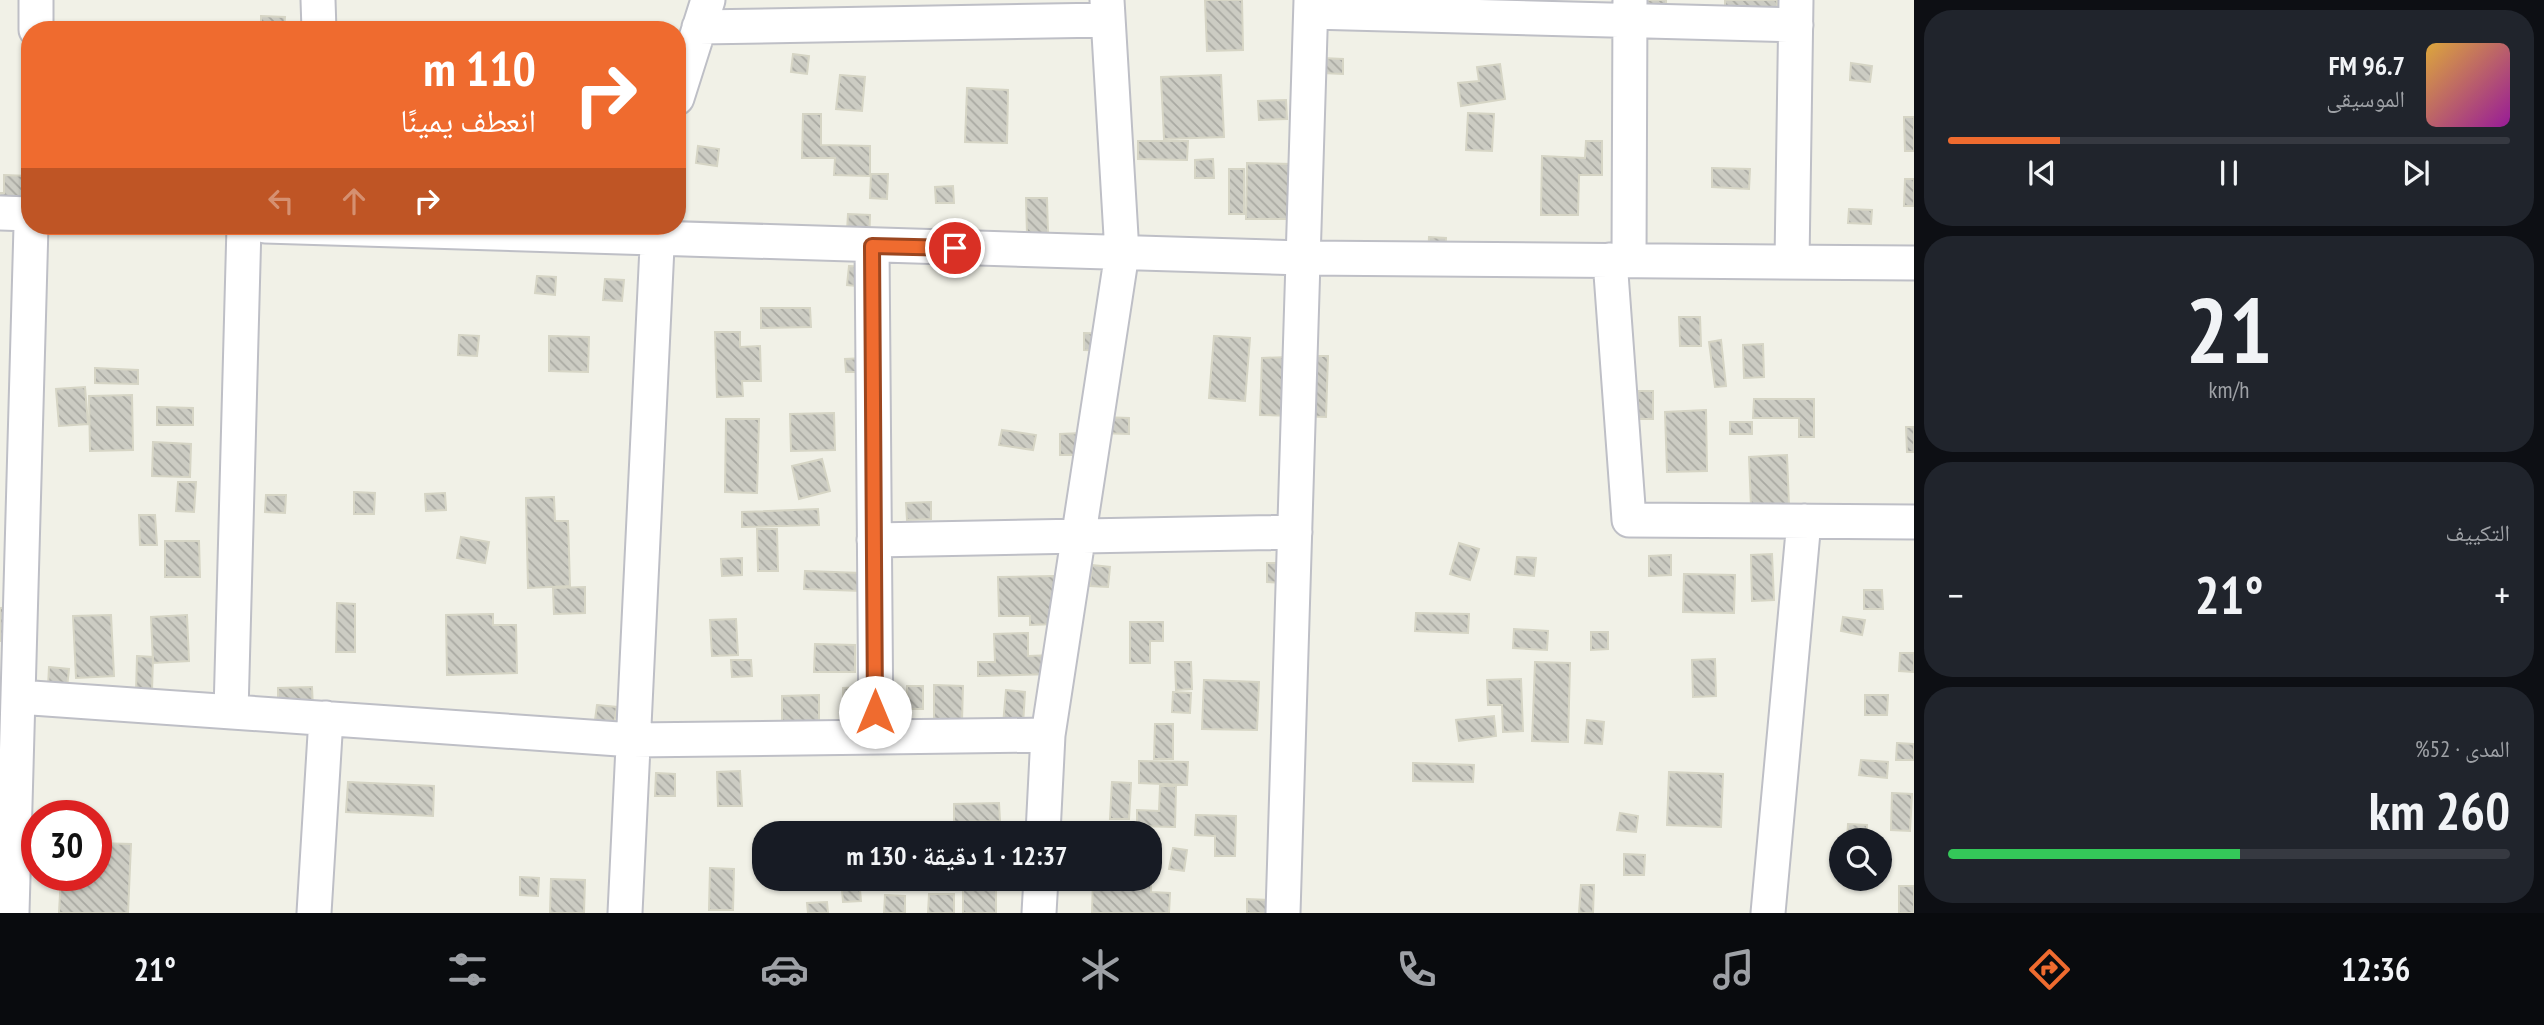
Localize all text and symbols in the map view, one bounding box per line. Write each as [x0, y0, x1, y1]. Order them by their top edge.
text: 110 m [423, 36, 536, 100]
icon: right [560, 49, 651, 140]
text: 96.7 FM [2329, 49, 2405, 82]
text: الموسيقى [2326, 84, 2405, 113]
text: انعطف يمينًا [400, 99, 536, 141]
icon: previous [2023, 154, 2061, 192]
icon: pause [2210, 154, 2248, 192]
icon: next [2397, 154, 2435, 192]
icon: left [262, 182, 300, 220]
icon: ahead [335, 182, 373, 220]
icon: right [408, 182, 446, 220]
pin [925, 218, 985, 278]
icon: arrive [936, 229, 974, 267]
text: 21 [2186, 270, 2273, 388]
text: km/h [2209, 375, 2249, 404]
text: التكييف [2445, 518, 2510, 547]
text: 21° [2195, 561, 2263, 628]
text: − [1948, 570, 1964, 619]
text: + [2494, 570, 2510, 619]
position arrow [838, 675, 912, 749]
text: المدى · 52% [2415, 734, 2510, 763]
text: 260 km [2369, 777, 2510, 844]
speed limit sign: 30 [21, 800, 112, 891]
map controls [1829, 828, 1892, 891]
button: search [1829, 828, 1892, 891]
text: 12:37 · 1 دقيقة · 130 m [847, 839, 1067, 872]
icon: filters [443, 945, 492, 994]
icon: car [760, 945, 809, 994]
icon: climate [1076, 945, 1125, 994]
icon: phone [1392, 945, 1441, 994]
icon: music [1709, 945, 1758, 994]
icon: directions [2025, 945, 2074, 994]
text: 21° [134, 948, 176, 990]
text: 12:36 [2341, 948, 2410, 990]

